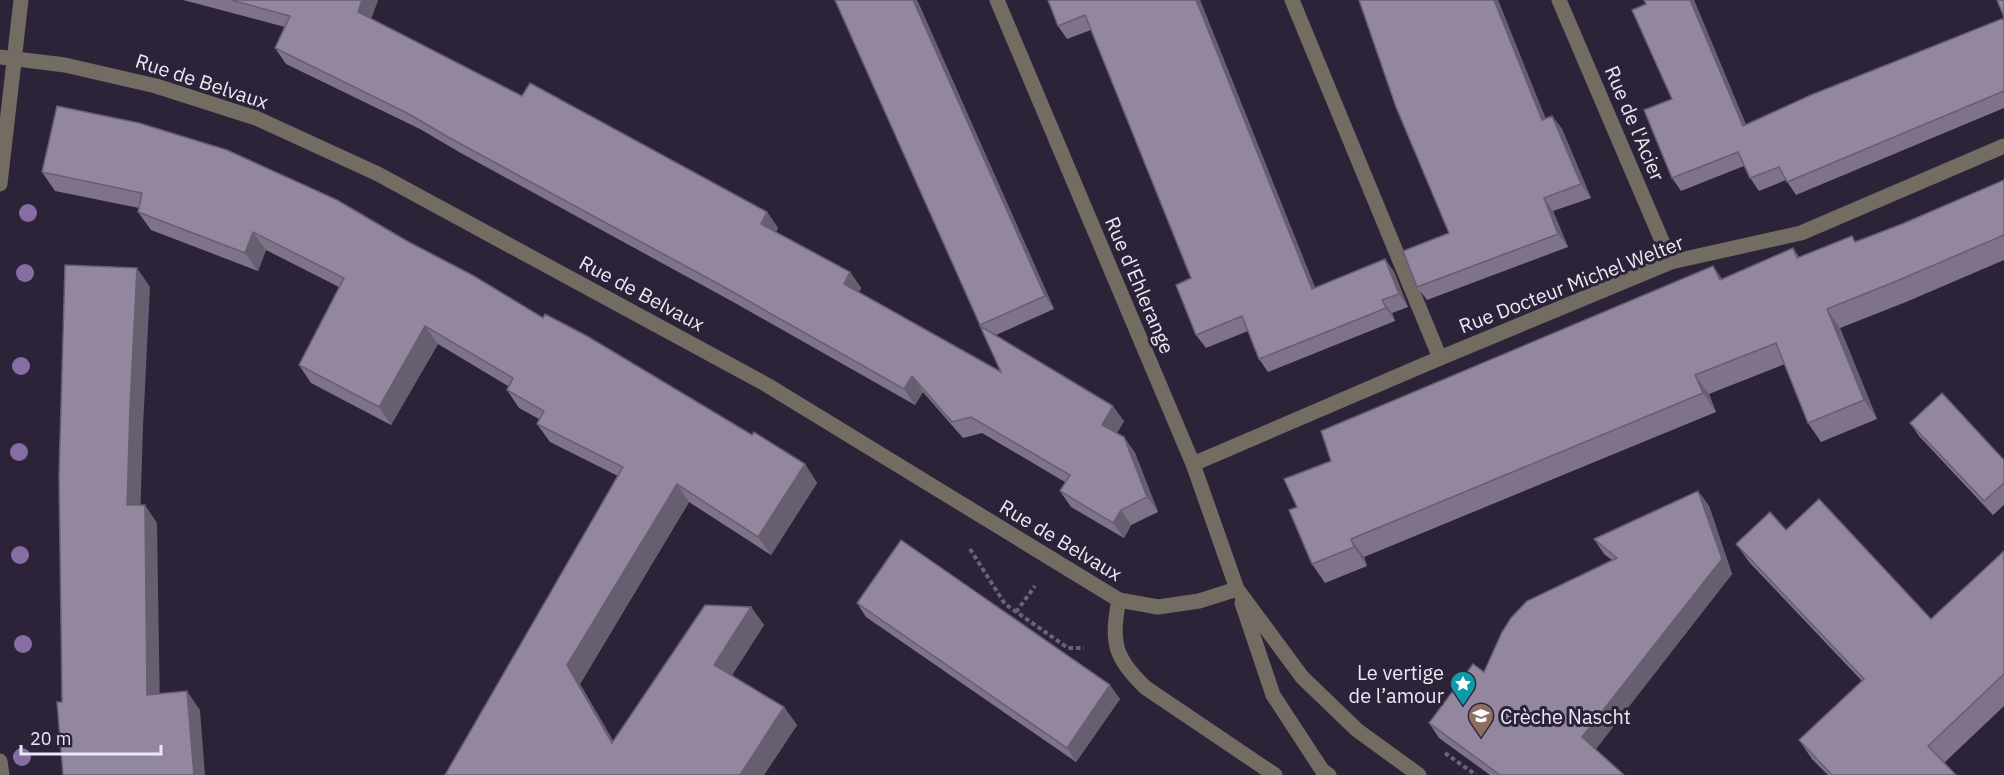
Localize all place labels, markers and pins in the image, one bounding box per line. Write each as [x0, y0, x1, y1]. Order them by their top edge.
place label: Le vertige de l’amour [1349, 659, 1444, 709]
place icon: Le vertige de l’amour [1448, 669, 1478, 707]
school or university icon: Crèche Nascht [1466, 701, 1496, 739]
place label: Crèche Nascht [1500, 703, 1631, 730]

